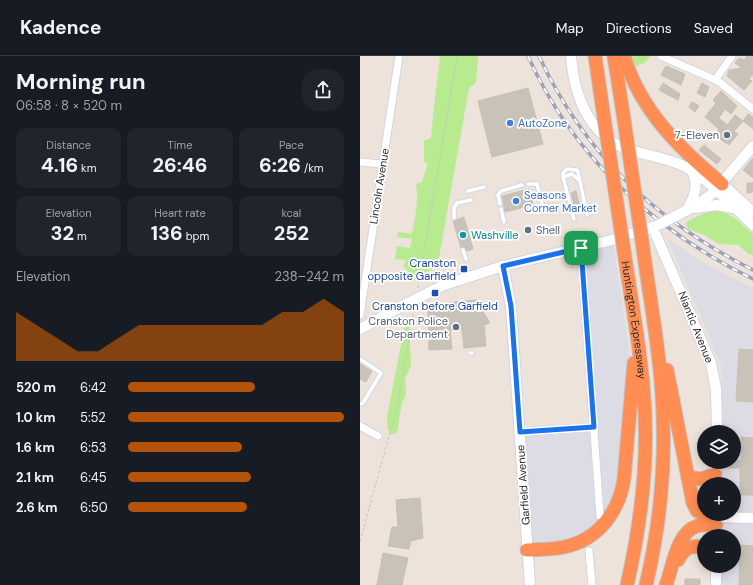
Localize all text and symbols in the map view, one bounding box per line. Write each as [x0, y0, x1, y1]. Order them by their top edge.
text: Kadence [20, 15, 101, 40]
text: Map [556, 19, 584, 37]
text: Directions [606, 19, 672, 37]
text: Saved [694, 19, 733, 37]
text: Morning run [16, 67, 146, 96]
button: share [302, 69, 344, 111]
text: 06:58 · 8 × 520 m [16, 97, 122, 114]
place label: AutoZone [518, 116, 567, 130]
marker: AutoZone [505, 118, 515, 128]
place label: 7-Eleven [675, 128, 719, 142]
marker: 7-Eleven [722, 130, 732, 140]
text: Distance [46, 138, 91, 152]
text: Time [168, 138, 192, 152]
text: Pace [279, 138, 304, 152]
street label: Lincoln Avenue [366, 147, 392, 225]
text: 4.16 [41, 152, 78, 178]
text: 26:46 [153, 152, 207, 178]
text: 6:26 [259, 152, 301, 178]
text: km [78, 161, 96, 175]
text: /km [301, 161, 324, 175]
place label: Seasons Corner Market [524, 188, 597, 215]
marker: Seasons Corner Market [511, 196, 521, 206]
text: Elevation [46, 206, 92, 220]
text: Heart rate [154, 206, 206, 220]
text: kcal [281, 206, 301, 220]
text: 32 [50, 220, 74, 246]
text: 136 [151, 220, 183, 246]
text: 252 [274, 220, 309, 246]
place label: Shell [536, 223, 560, 237]
marker: Shell [523, 225, 533, 235]
place label: Washville [471, 228, 518, 242]
text: m [74, 229, 87, 243]
text: bpm [183, 229, 209, 243]
marker: Washville [458, 230, 468, 240]
pin [564, 231, 598, 265]
icon: arrive [570, 237, 592, 259]
place label: Cranston opposite Garfield [368, 256, 456, 283]
street label: Huntington Expressway [619, 260, 650, 380]
marker: Cranston opposite Garfield [459, 264, 469, 274]
text: Elevation [16, 268, 70, 285]
text: 238–242 m [275, 268, 344, 285]
marker: Cranston before Garfield [430, 288, 440, 298]
street label: Niantic Avenue [675, 289, 717, 365]
place label: Cranston before Garfield [372, 299, 498, 313]
place label: Cranston Police Department [368, 314, 448, 341]
marker: Cranston Police Department [451, 322, 461, 332]
text: 520 m [16, 379, 56, 396]
text: 6:42 [80, 379, 106, 396]
text: 1.0 km [16, 409, 55, 426]
text: 5:52 [80, 409, 106, 426]
map controls [697, 425, 741, 573]
button: layers [697, 425, 741, 469]
text: 1.6 km [16, 439, 55, 456]
text: 6:53 [80, 439, 106, 456]
street label: Garfield Avenue [513, 444, 533, 526]
text: 2.1 km [16, 469, 54, 486]
text: 6:45 [80, 469, 107, 486]
button: + [697, 477, 741, 521]
text: 2.6 km [16, 499, 57, 516]
text: 6:50 [80, 499, 108, 516]
button: − [697, 529, 741, 573]

